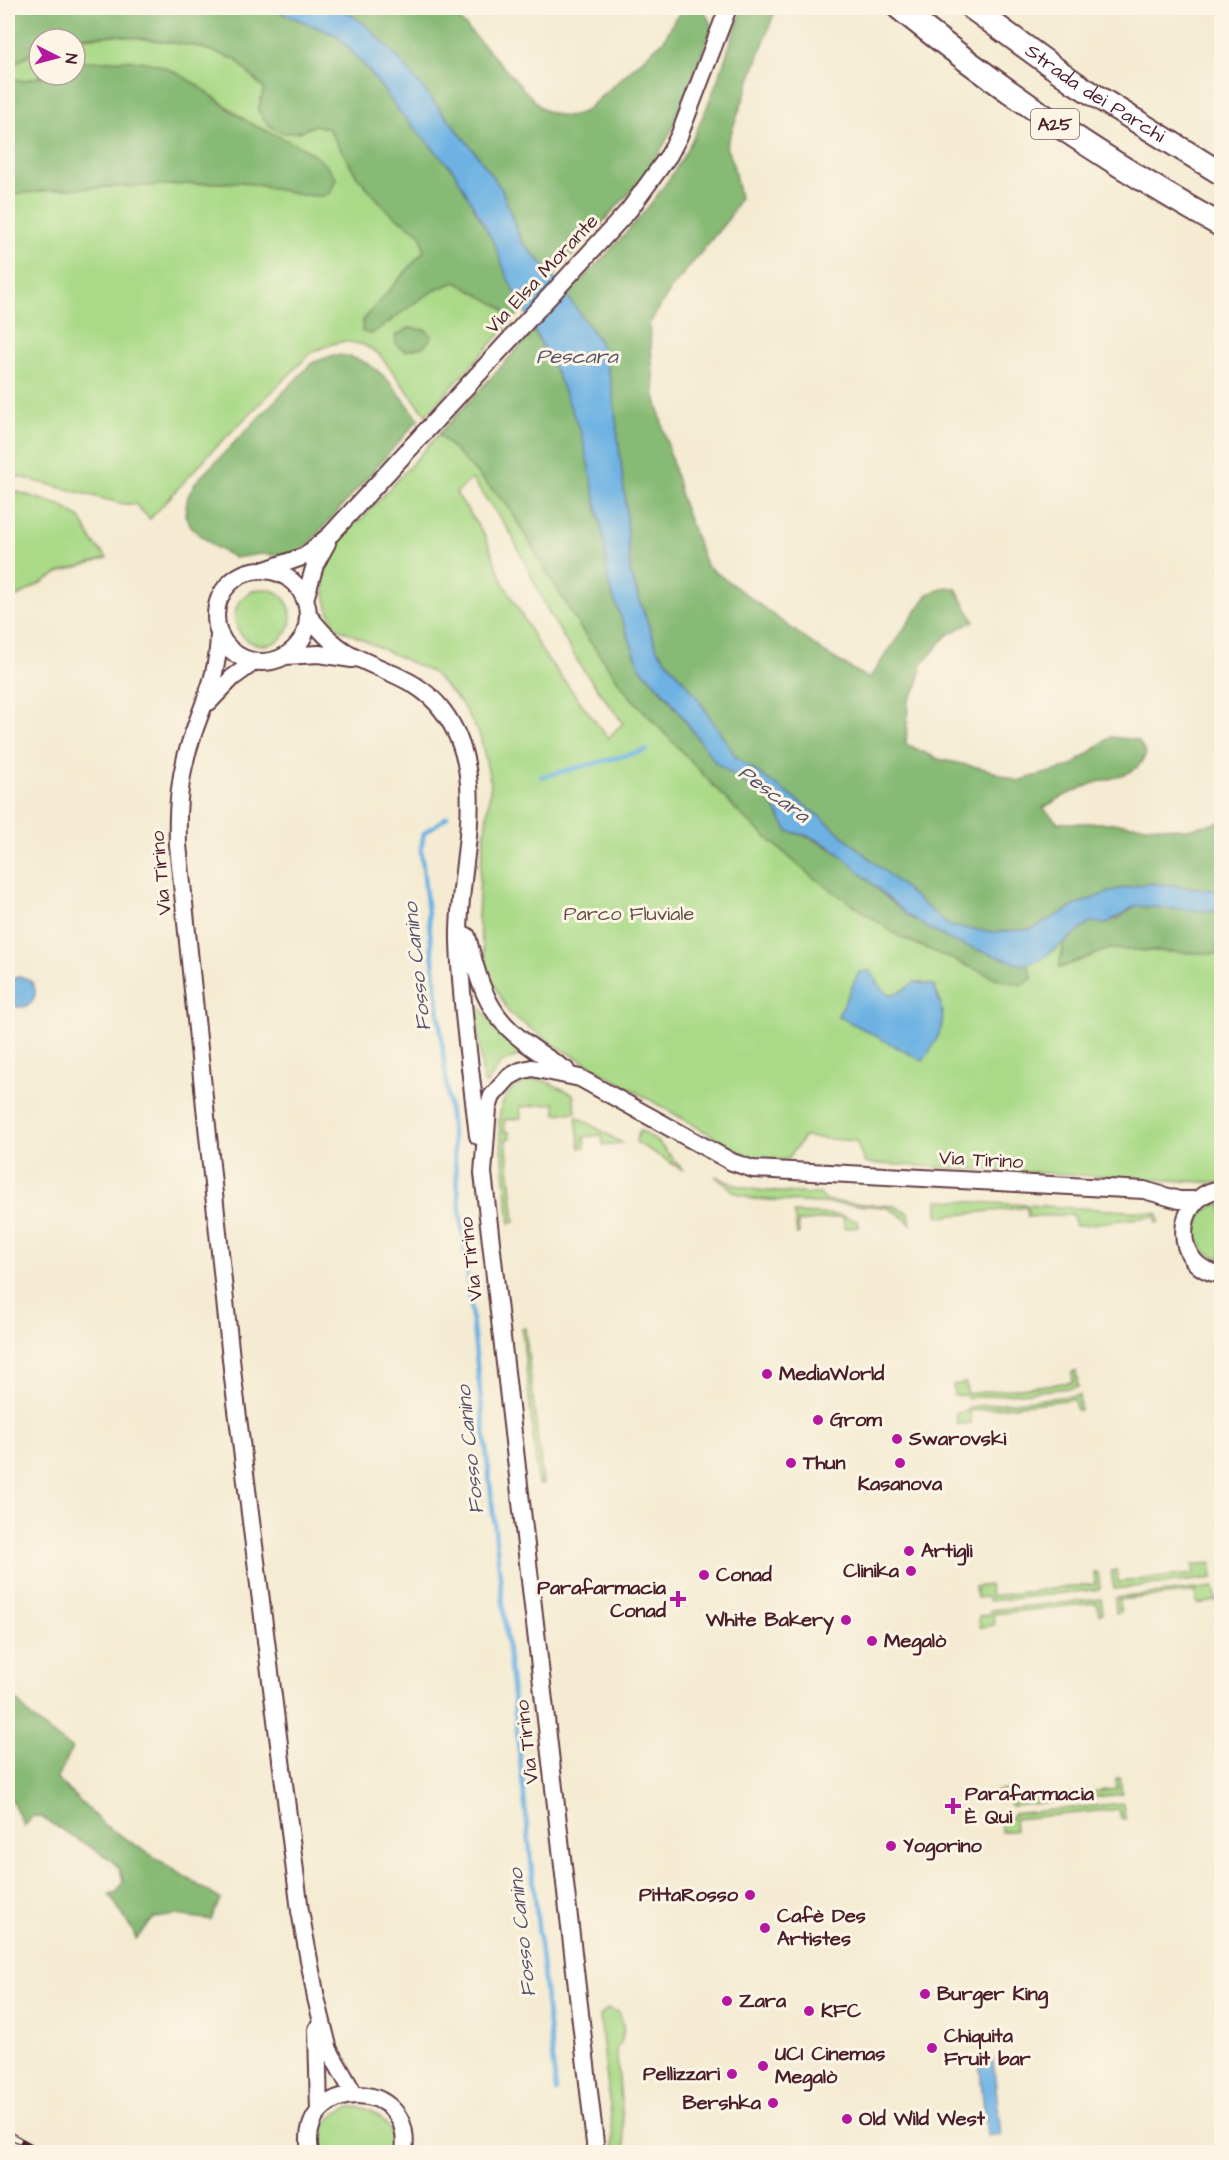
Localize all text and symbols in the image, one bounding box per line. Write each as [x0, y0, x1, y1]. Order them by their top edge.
north arrow [27, 27, 87, 87]
street label: Strada dei Parchi [1019, 37, 1171, 150]
text: N [59, 52, 82, 65]
road number: A25 [1031, 109, 1079, 139]
street label: Via Elsa Morante [479, 208, 605, 340]
water label: Pescara [536, 342, 619, 371]
water label: Pescara [732, 758, 817, 830]
street label: Via Tirino [143, 830, 179, 916]
water label: Fosso Canino [396, 899, 438, 1033]
park label: Parco Fluviale [564, 900, 694, 928]
street label: Via Tirino [938, 1144, 1024, 1176]
street label: Via Tirino [452, 1215, 490, 1303]
place label: MediaWorld [779, 1360, 885, 1388]
marker: MediaWorld [760, 1367, 774, 1381]
water label: Fosso Canino [449, 1382, 491, 1516]
place label: Grom [830, 1406, 882, 1434]
marker: Grom [811, 1413, 825, 1427]
place label: Swarovski [908, 1425, 1007, 1453]
marker: Swarovski [890, 1432, 904, 1446]
place label: Thun [802, 1449, 846, 1477]
marker: Thun [784, 1456, 798, 1470]
marker: Kasanova [893, 1456, 907, 1470]
place label: Kasanova [858, 1470, 943, 1498]
place label: Artigli [921, 1537, 973, 1566]
marker: Artigli [902, 1544, 916, 1558]
place label: Clinika [843, 1557, 900, 1585]
place label: Conad [716, 1561, 773, 1589]
marker: Clinika [904, 1564, 918, 1578]
marker: Conad [697, 1568, 711, 1582]
place label: Parafarmacia Conad [537, 1574, 667, 1625]
marker: Parafarmacia Conad [671, 1592, 685, 1606]
place label: White Bakery [705, 1606, 834, 1635]
marker: White Bakery [839, 1613, 853, 1627]
place label: Megalò [884, 1627, 947, 1656]
marker: Megalò [865, 1634, 879, 1648]
street label: Via Tirino [508, 1698, 546, 1786]
place label: Parafarmacia È Qui [965, 1780, 1095, 1831]
marker: Parafarmacia È Qui [946, 1799, 960, 1813]
place label: Yogorino [903, 1832, 983, 1861]
marker: Yogorino [884, 1839, 898, 1853]
water label: Fosso Canino [501, 1865, 543, 1999]
place label: PittaRosso [639, 1881, 739, 1909]
marker: PittaRosso [743, 1888, 757, 1902]
place label: Cafè Des Artistes [777, 1902, 866, 1953]
marker: Cafè Des Artistes [758, 1921, 772, 1935]
place label: Burger King [937, 1980, 1049, 2009]
place label: Zara [739, 1987, 787, 2015]
marker: Burger King [918, 1987, 932, 2001]
marker: Zara [720, 1994, 734, 2008]
place label: KFC [821, 1997, 862, 2025]
marker: KFC [802, 2004, 816, 2018]
place label: Chiquita Fruit bar [944, 2022, 1032, 2073]
place label: UCI Cinemas Megalò [775, 2040, 885, 2092]
marker: Chiquita Fruit bar [925, 2041, 939, 2055]
marker: UCI Cinemas Megalò [756, 2059, 770, 2073]
place label: Pellizzari [643, 2060, 721, 2088]
marker: Pellizzari [725, 2067, 739, 2081]
place label: Bershka [683, 2089, 762, 2117]
marker: Bershka [766, 2096, 780, 2110]
place label: Old Wild West [859, 2105, 986, 2133]
marker: Old Wild West [840, 2112, 854, 2126]

